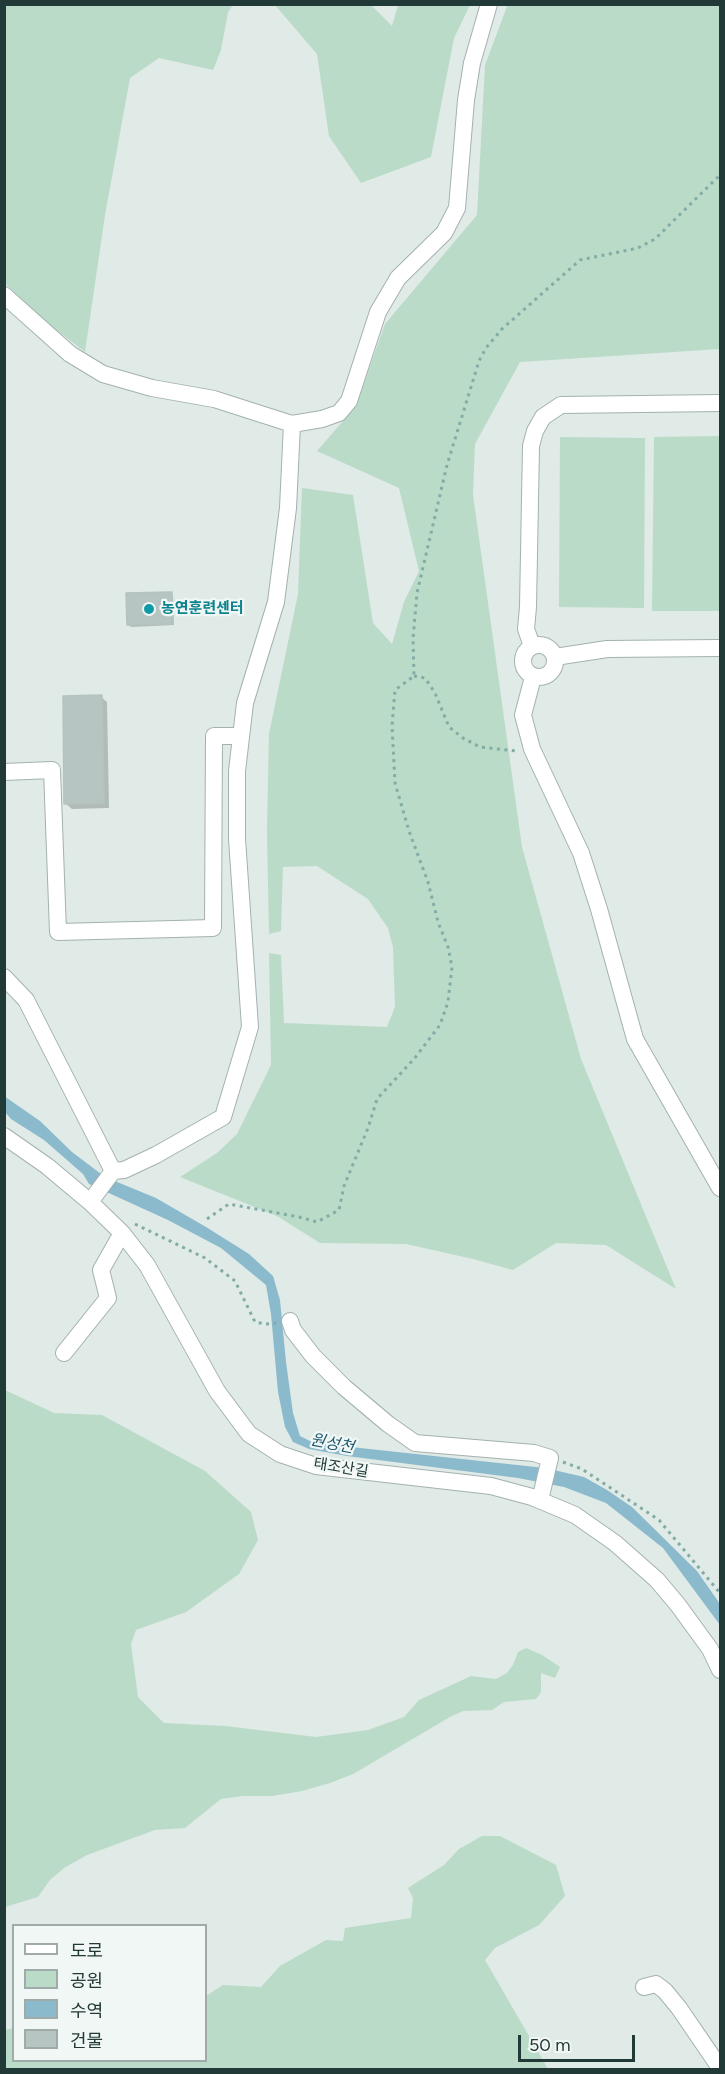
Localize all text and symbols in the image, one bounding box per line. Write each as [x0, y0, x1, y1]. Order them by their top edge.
place label: 농연훈련센터 [161, 600, 244, 618]
marker: 농연훈련센터 [142, 602, 156, 616]
water label: 원성천 [308, 1430, 356, 1458]
street label: 태조산길 [312, 1455, 370, 1481]
legend [12, 1924, 207, 2062]
text: 도로 [70, 1940, 103, 1962]
text: 공원 [70, 1970, 103, 1992]
text: 수역 [70, 2000, 103, 2022]
scale bar [521, 2023, 638, 2061]
text: 건물 [70, 2030, 103, 2052]
text: 50 m [529, 2034, 571, 2056]

